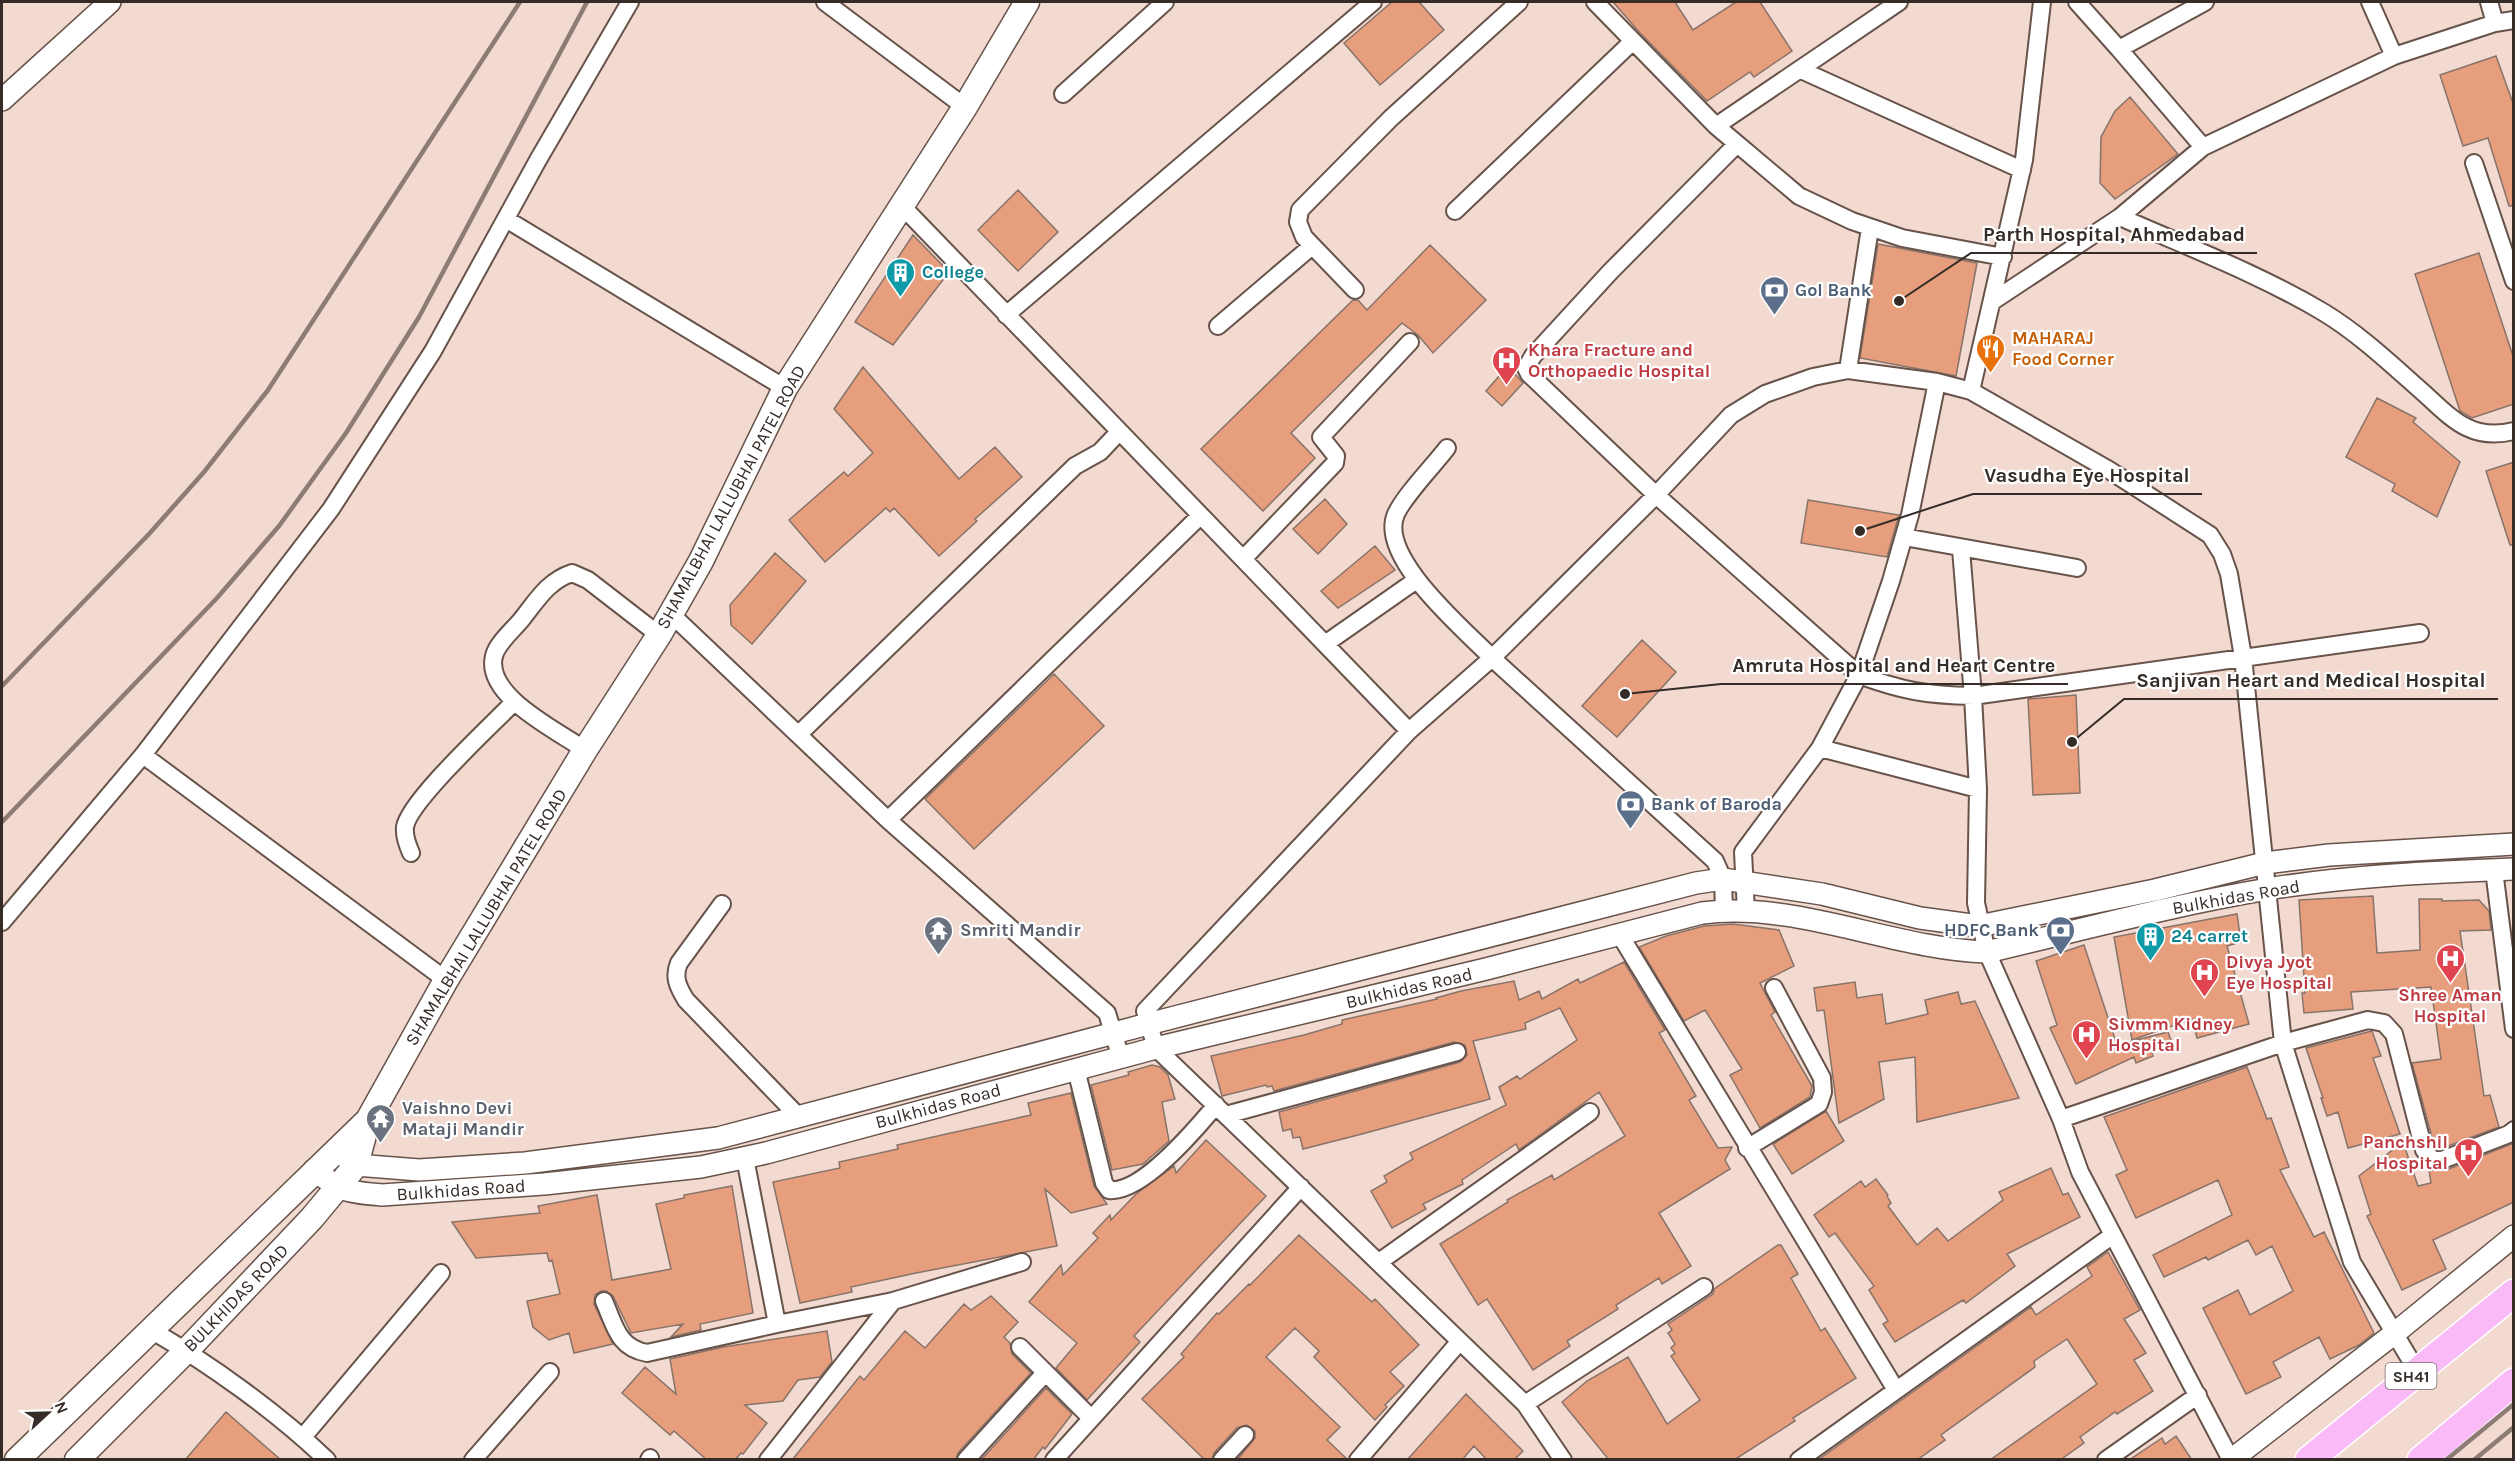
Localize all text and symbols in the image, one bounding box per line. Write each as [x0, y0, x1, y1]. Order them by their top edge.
callout: Parth Hospital, Ahmedabad [1971, 215, 2257, 253]
text: Parth Hospital, Ahmedabad [1983, 223, 2245, 246]
building icon: College [885, 256, 917, 298]
place label: College [922, 261, 984, 283]
bank icon: Gol Bank [1758, 274, 1790, 316]
place label: Gol Bank [1795, 279, 1872, 301]
place label: MAHARAJ Food Corner [2012, 327, 2114, 370]
restaurant icon: MAHARAJ Food Corner [1975, 332, 2007, 374]
place label: Khara Fracture and Orthopaedic Hospital [1528, 339, 1710, 382]
hospital icon: Khara Fracture and Orthopaedic Hospital [1491, 344, 1523, 386]
street label: SHAMALBHAI LALLUBHAI PATEL ROAD [652, 361, 810, 633]
callout: Vasudha Eye Hospital [1973, 456, 2202, 494]
text: Vasudha Eye Hospital [1984, 464, 2190, 487]
callout: Amruta Hospital and Heart Centre [1721, 646, 2068, 684]
text: Amruta Hospital and Heart Centre [1733, 654, 2055, 677]
callout: Sanjivan Heart and Medical Hospital [2124, 661, 2498, 699]
text: Sanjivan Heart and Medical Hospital [2136, 669, 2486, 692]
street label: SHAMALBHAI LALLUBHAI PATEL ROAD [400, 785, 572, 1049]
bank icon: Bank of Baroda [1614, 788, 1646, 830]
place label: Bank of Baroda [1651, 793, 1782, 815]
street label: Bulkhidas Road [2170, 875, 2302, 919]
temple icon: Smriti Mandir [923, 914, 955, 956]
bank icon: HDFC Bank [2044, 914, 2076, 956]
place label: Smriti Mandir [960, 919, 1081, 941]
place label: HDFC Bank [1944, 919, 2039, 941]
building icon: 24 carret [2134, 920, 2166, 962]
place label: 24 carret [2171, 925, 2248, 947]
hospital icon: Shree Aman Hospital [2434, 942, 2466, 984]
place label: Divya Jyot Eye Hospital [2226, 951, 2332, 994]
hospital icon: Divya Jyot Eye Hospital [2189, 956, 2221, 998]
street label: Bulkhidas Road [1344, 963, 1474, 1013]
place label: Shree Aman Hospital [2398, 984, 2502, 1027]
place label: Sivmm Kidney Hospital [2108, 1013, 2232, 1056]
hospital icon: Sivmm Kidney Hospital [2071, 1018, 2103, 1060]
street label: Bulkhidas Road [873, 1079, 1003, 1133]
place label: Vaishno Devi Mataji Mandir [402, 1097, 524, 1140]
temple icon: Vaishno Devi Mataji Mandir [365, 1102, 397, 1144]
place label: Panchshil Hospital [2363, 1131, 2448, 1174]
hospital icon: Panchshil Hospital [2453, 1136, 2485, 1178]
street label: Bulkhidas Road [396, 1175, 526, 1205]
street label: BULKHIDAS ROAD [179, 1239, 293, 1357]
road number: SH41 [2386, 1363, 2436, 1389]
north arrow [18, 1383, 78, 1443]
text: N [50, 1399, 72, 1416]

